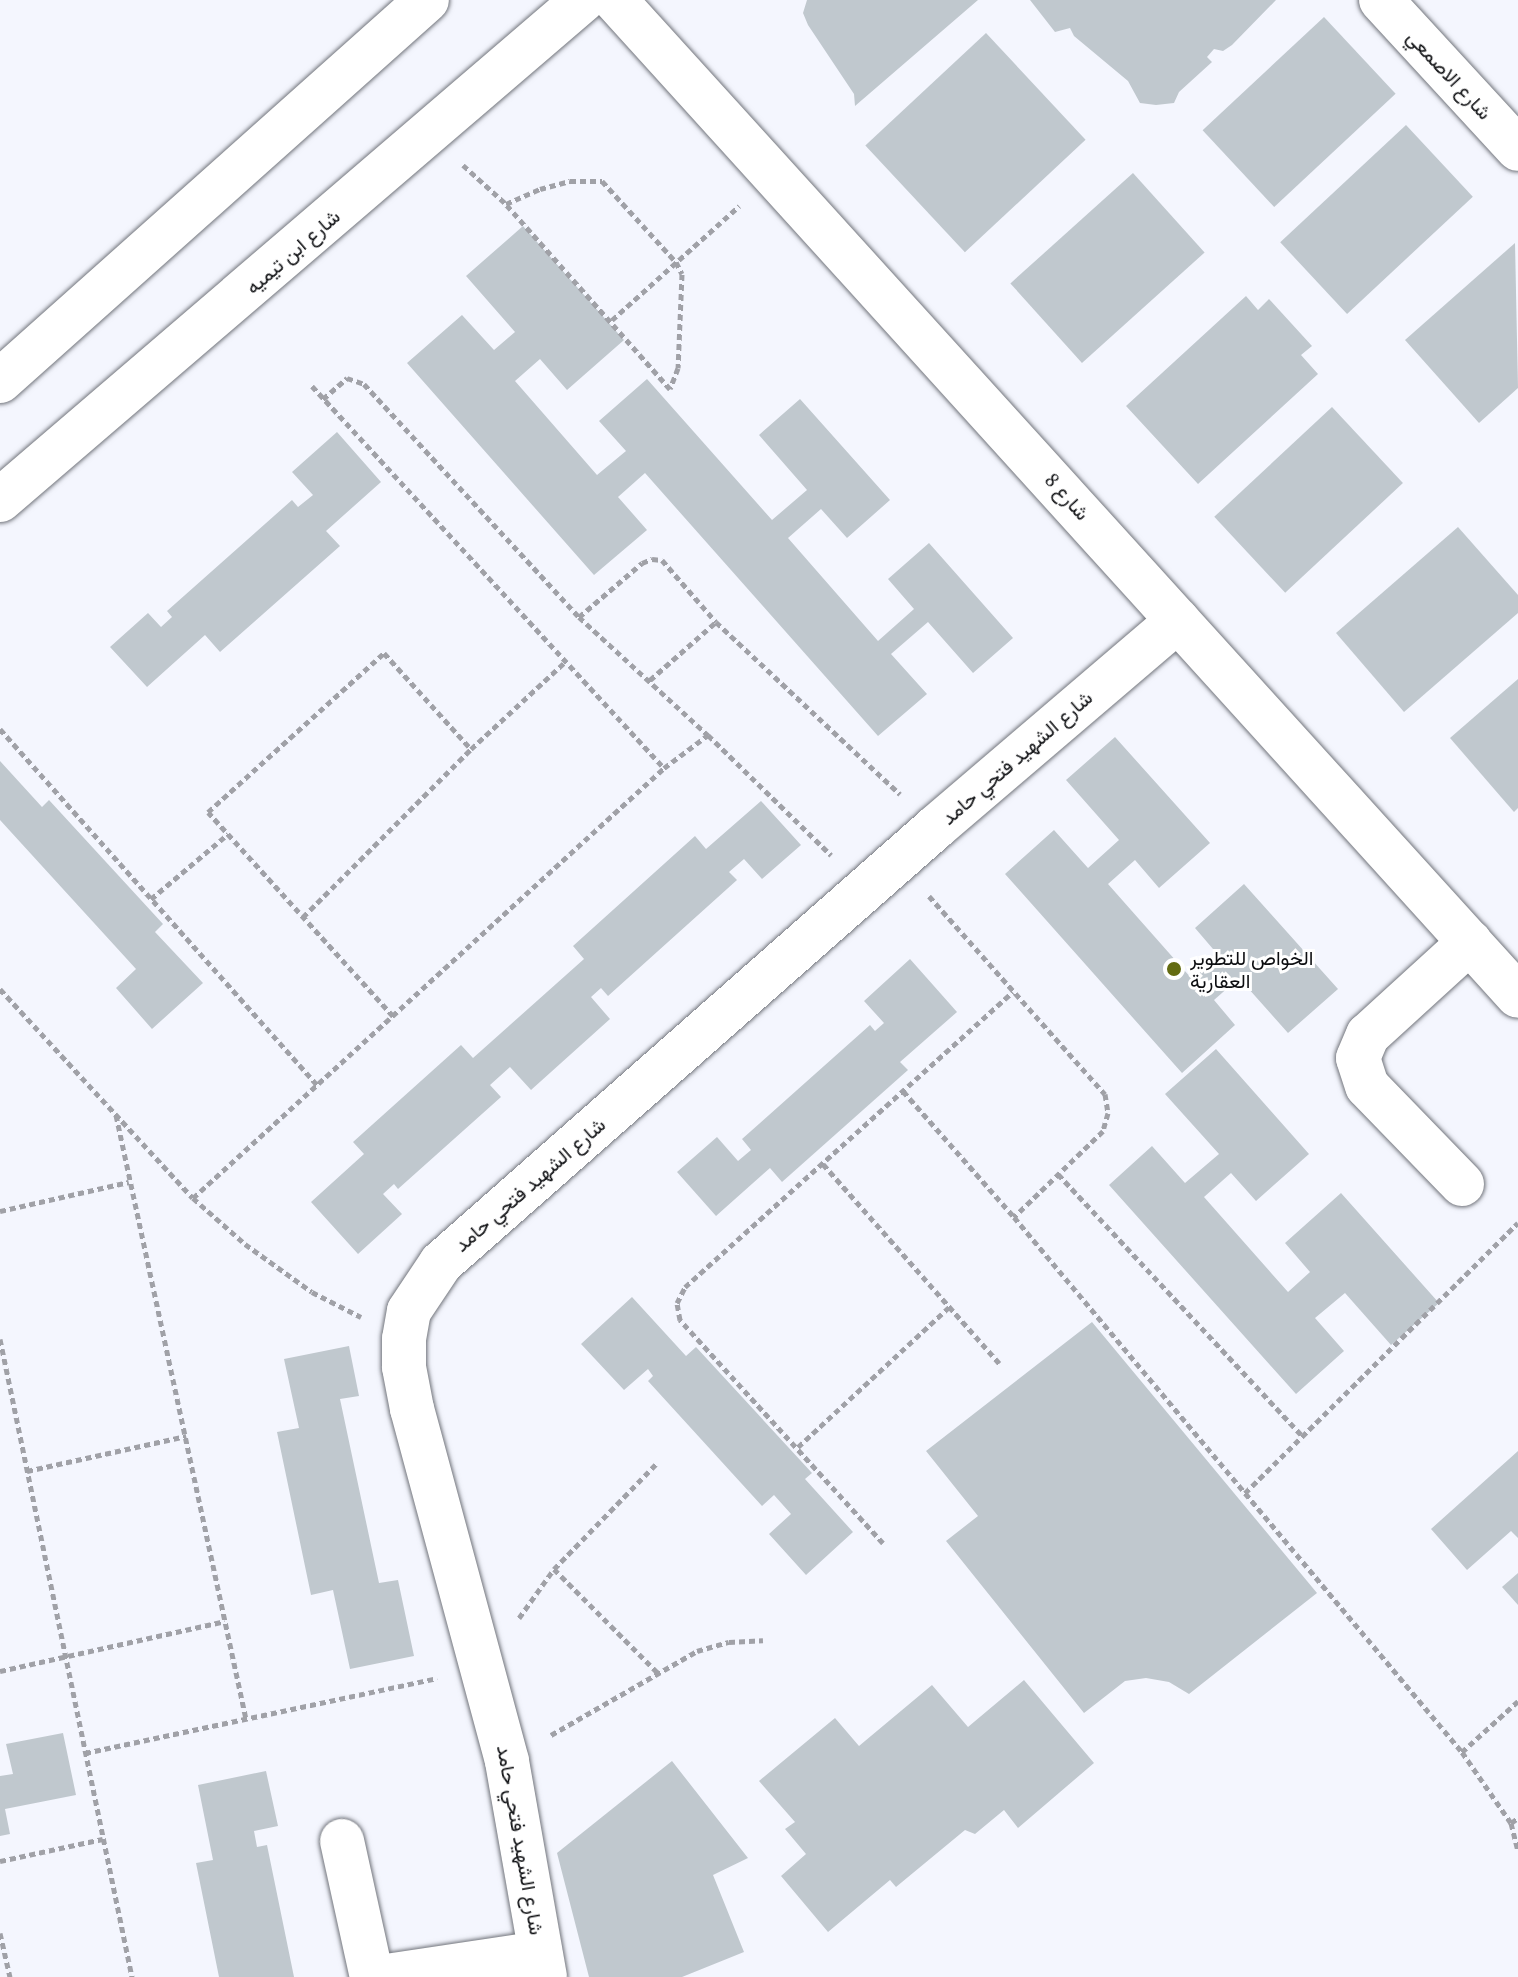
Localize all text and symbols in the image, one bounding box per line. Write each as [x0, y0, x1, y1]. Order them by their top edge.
street label: شارع الاصمعي [1402, 25, 1496, 125]
street label: شارع ابن تيميه [241, 205, 345, 299]
street label: شارع 8 [1040, 469, 1094, 525]
street label: شارع الشهيد فتحي حامد [937, 686, 1097, 830]
place label: الخواص للتطوير العقارية [1190, 946, 1313, 993]
marker: الخواص للتطوير العقارية [1165, 960, 1183, 978]
street label: شارع الشهيد فتحي حامد [450, 1113, 610, 1257]
street label: شارع الشهيد فتحي حامد [491, 1743, 549, 1937]

